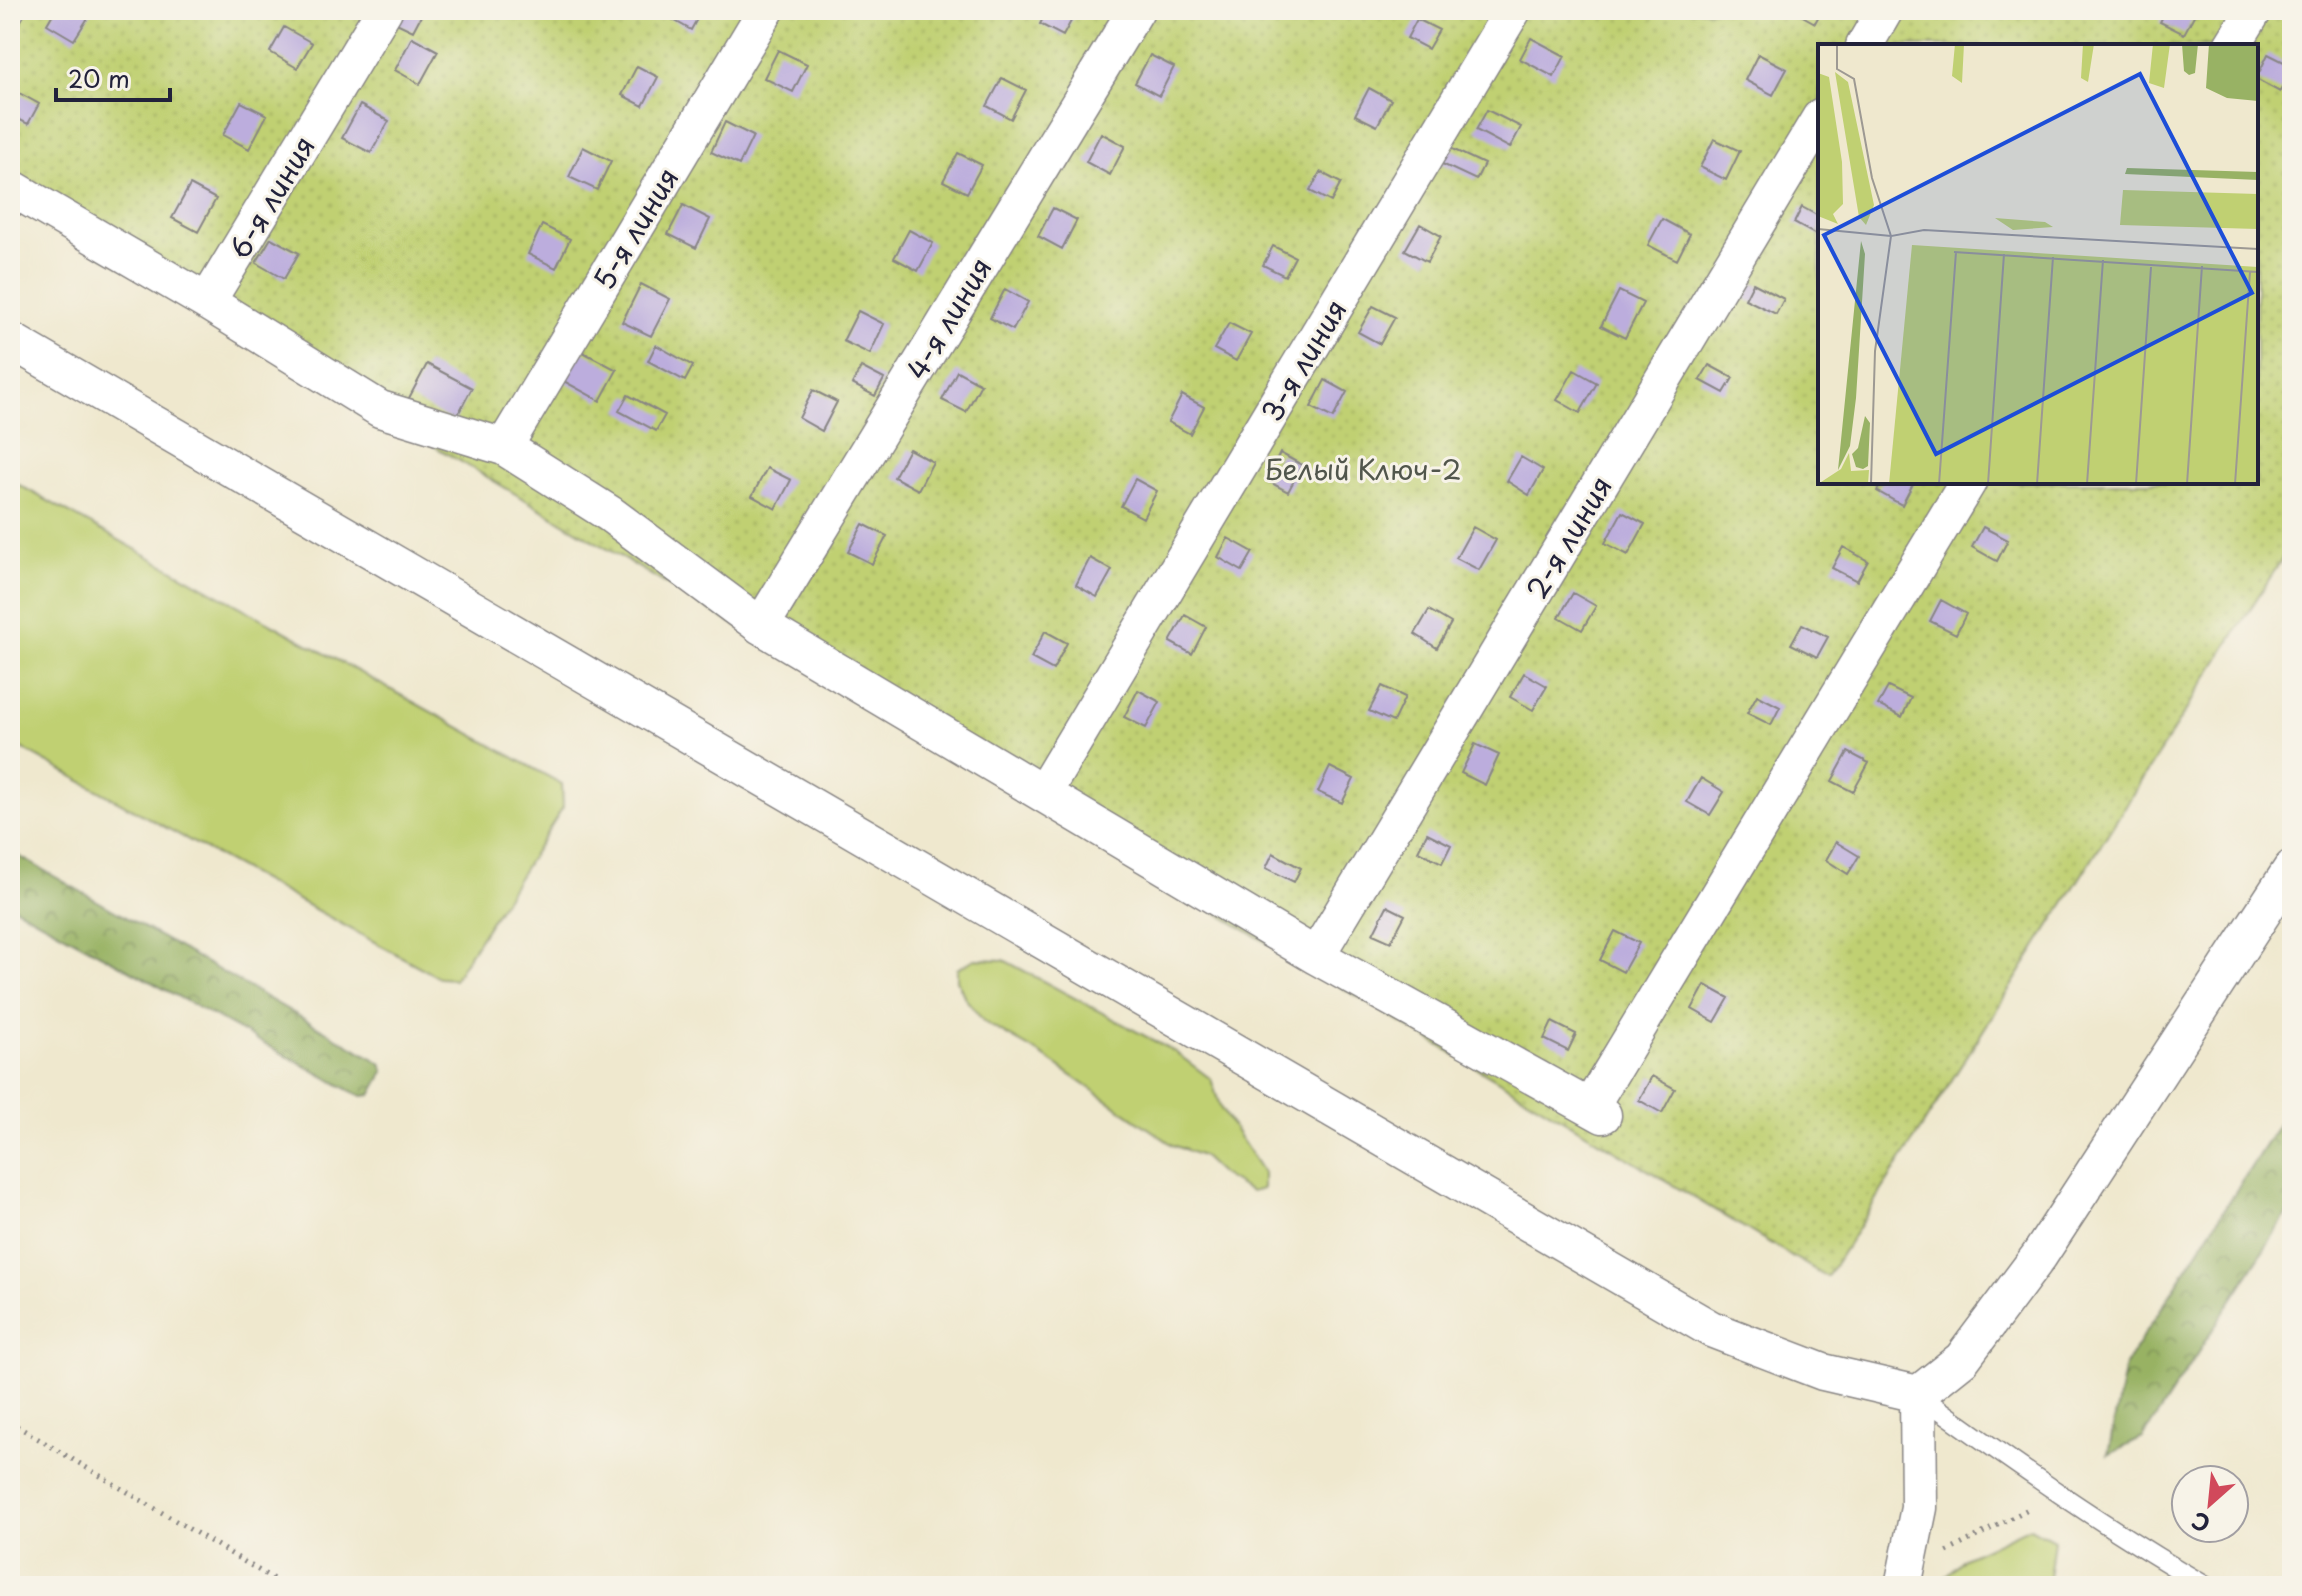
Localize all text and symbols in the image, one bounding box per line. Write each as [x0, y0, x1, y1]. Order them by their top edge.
inset map [1818, 44, 2258, 484]
scale bar [56, 52, 170, 102]
text: 20 m [68, 60, 130, 96]
street label: 6-я линия [217, 127, 325, 267]
street label: 5-я линия [582, 159, 688, 297]
street label: 4-я линия [895, 249, 1001, 387]
street label: 3-я линия [1250, 291, 1356, 429]
park label: Белый Ключ-2 [1264, 447, 1462, 490]
street label: 2-я линия [1514, 467, 1622, 607]
north arrow [2170, 1464, 2250, 1544]
text: С [2185, 1505, 2215, 1542]

